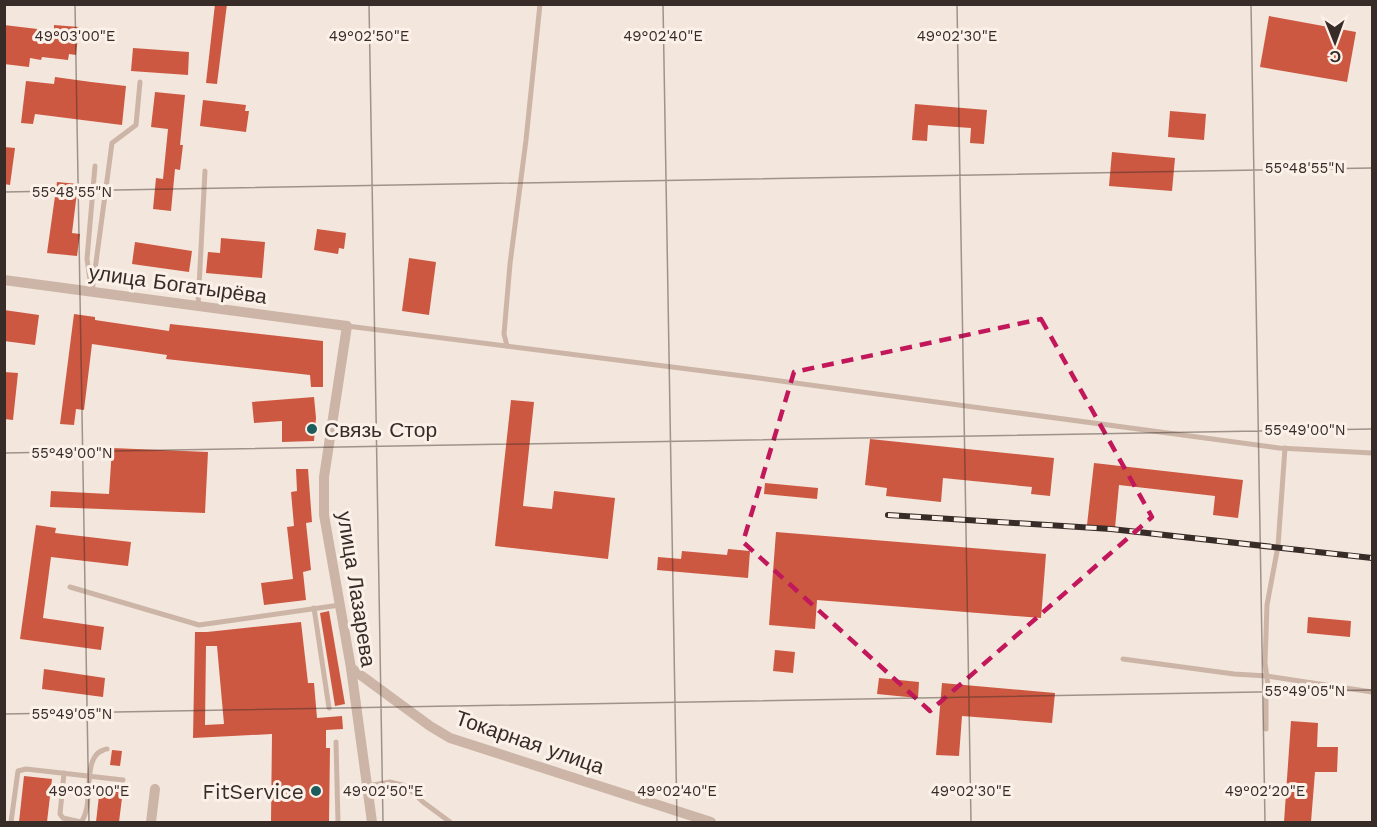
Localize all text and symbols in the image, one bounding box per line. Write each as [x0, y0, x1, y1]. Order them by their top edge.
north arrow [1305, 12, 1365, 72]
text: 49°03'00"E [35, 27, 115, 45]
text: 49°02'50"E [329, 27, 409, 45]
text: 49°02'40"E [623, 27, 703, 45]
text: 49°02'30"E [917, 27, 997, 45]
text: С [1329, 47, 1341, 66]
text: 55°48'55"N [1265, 159, 1345, 177]
text: 55°48'55"N [32, 183, 112, 201]
street label: улица Богатырёва [87, 259, 269, 309]
place label: Связь Стор [324, 417, 437, 442]
text: 55°49'00"N [1264, 421, 1346, 439]
marker: Связь Стор [305, 422, 319, 436]
text: 55°49'00"N [31, 444, 113, 462]
street label: улица Лазарева [332, 509, 382, 669]
text: 55°49'05"N [1264, 682, 1346, 700]
text: 55°49'05"N [31, 705, 113, 723]
street label: Токарная улица [452, 705, 608, 779]
place label: FitService [202, 779, 304, 804]
text: 49°03'00"E [49, 782, 129, 800]
text: 49°02'50"E [343, 782, 423, 800]
text: 49°02'40"E [637, 782, 717, 800]
text: 49°02'30"E [931, 782, 1011, 800]
text: 49°02'20"E [1225, 782, 1305, 800]
marker: FitService [309, 784, 323, 798]

